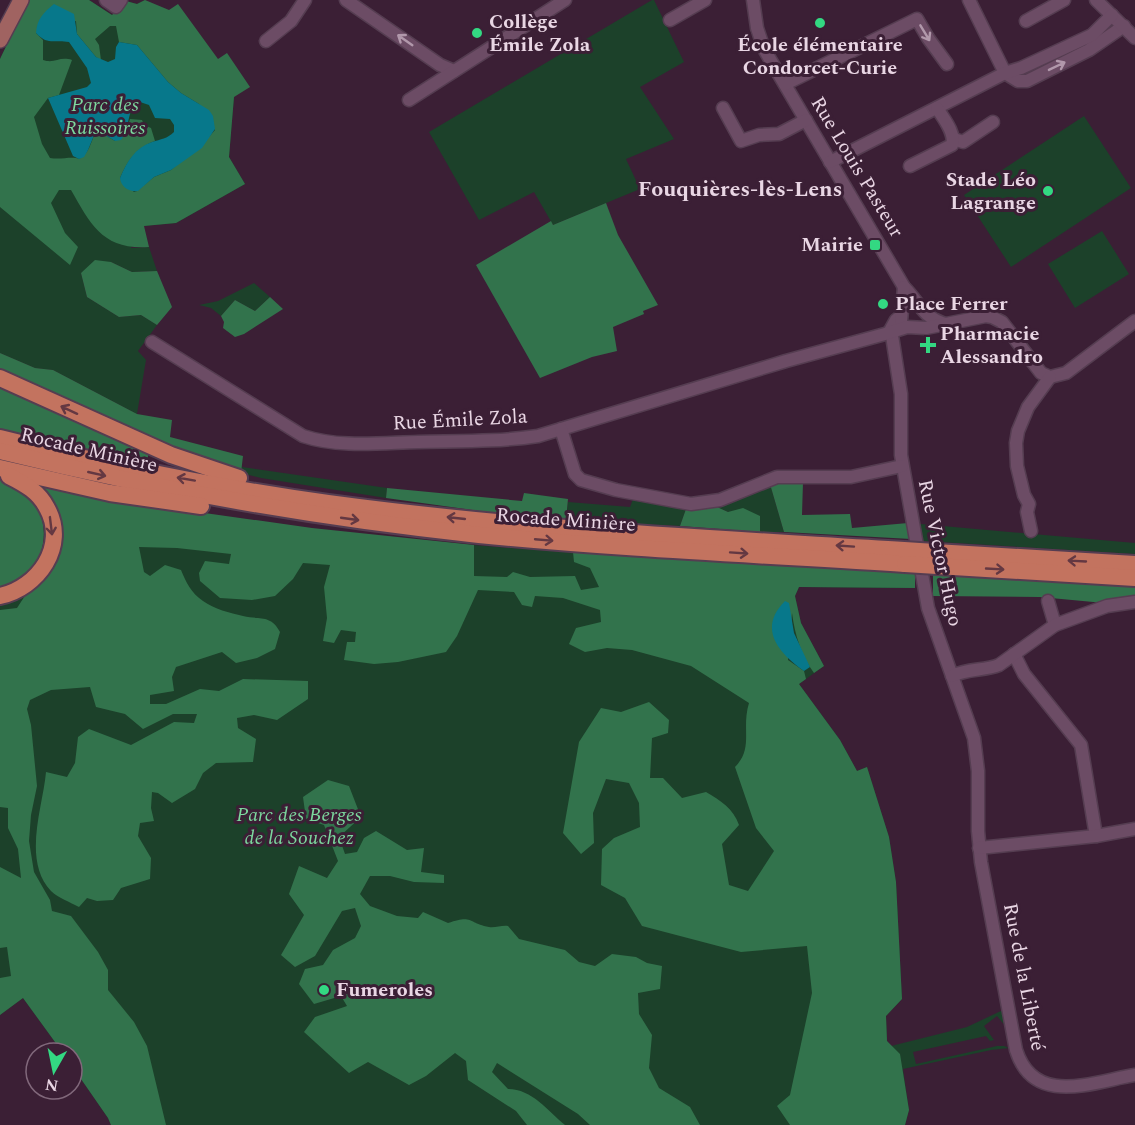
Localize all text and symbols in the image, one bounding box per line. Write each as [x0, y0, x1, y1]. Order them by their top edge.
place label: Collège Émile Zola [489, 7, 591, 60]
marker: École élémentaire Condorcet-Curie [813, 16, 827, 30]
one-way arrow [919, 24, 931, 41]
marker: Collège Émile Zola [470, 26, 484, 40]
place label: École élémentaire Condorcet-Curie [737, 30, 903, 83]
one-way arrow [397, 34, 413, 46]
one-way arrow [1048, 60, 1066, 71]
park label: Parc des Ruissoires [65, 90, 145, 143]
street label: Rue Louis Pasteur [803, 91, 911, 243]
place label: Stade Léo Lagrange [946, 165, 1036, 218]
district label: Fouquières-lès-Lens [638, 173, 842, 206]
marker: Stade Léo Lagrange [1041, 184, 1055, 198]
place label: Mairie [801, 230, 863, 260]
marker: Mairie [868, 238, 882, 252]
place label: Place Ferrer [895, 289, 1008, 319]
marker: Place Ferrer [876, 297, 890, 311]
place label: Pharmacie Alessandro [940, 319, 1043, 372]
marker: Pharmacie Alessandro [921, 338, 935, 352]
street label: Rue Émile Zola [392, 401, 528, 439]
one-way arrow [60, 403, 78, 415]
street label: Rocade Minière [17, 420, 161, 480]
one-way arrow [86, 469, 106, 480]
one-way arrow [176, 473, 196, 484]
street label: Rue Victor Hugo [910, 477, 970, 629]
street label: Rocade Minière [495, 500, 637, 540]
one-way arrow [447, 512, 467, 523]
one-way arrow [340, 514, 360, 525]
one-way arrow [46, 516, 57, 536]
one-way arrow [534, 535, 554, 546]
one-way arrow [836, 541, 856, 552]
one-way arrow [728, 548, 748, 559]
one-way arrow [1067, 555, 1087, 566]
one-way arrow [985, 564, 1004, 575]
park label: Parc des Berges de la Souchez [236, 800, 362, 853]
street label: Rue de la Liberté [995, 900, 1053, 1054]
place label: Fumeroles [336, 975, 433, 1005]
marker: Fumeroles [317, 983, 331, 997]
north arrow [24, 1041, 84, 1101]
text: N [43, 1072, 60, 1098]

